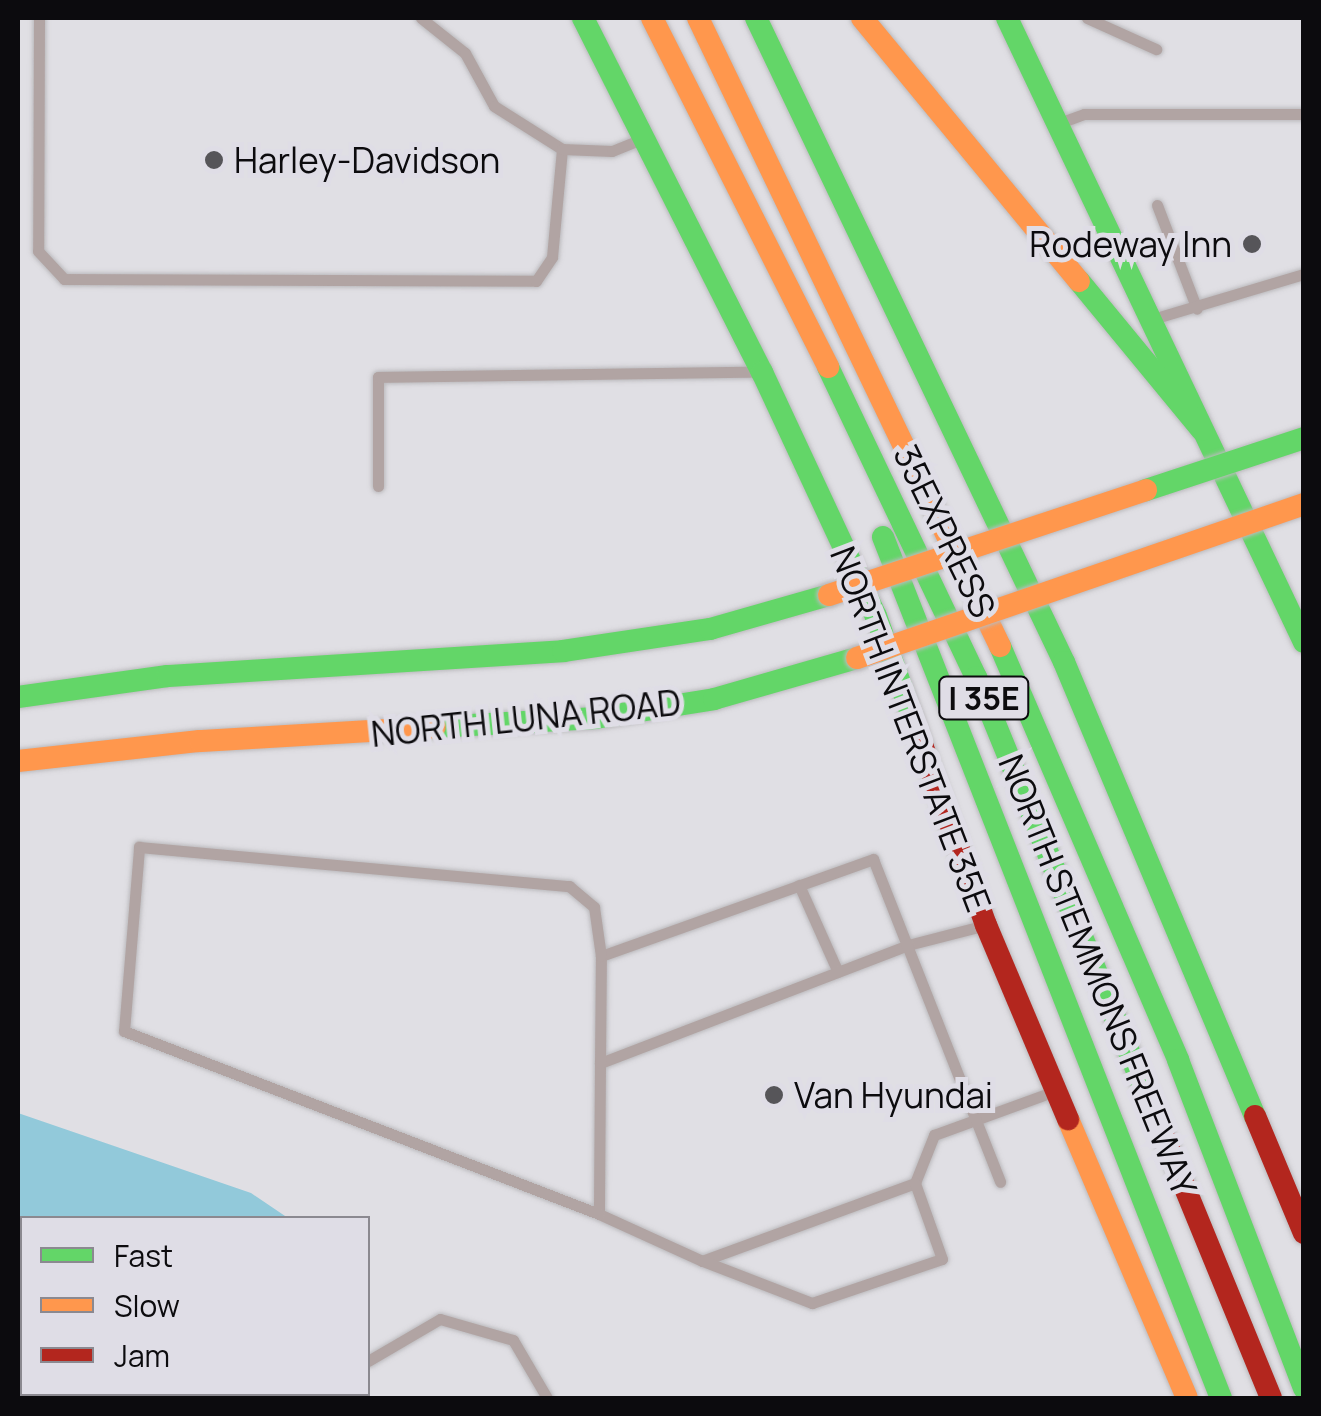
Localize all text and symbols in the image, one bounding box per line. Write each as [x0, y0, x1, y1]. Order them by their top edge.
place label: Harley-Davidson [234, 139, 500, 181]
marker: Harley-Davidson [203, 149, 225, 171]
place label: Rodeway Inn [1029, 223, 1232, 265]
marker: Rodeway Inn [1241, 233, 1263, 255]
street label: 35EXPRESS [885, 438, 1005, 624]
street label: NORTH INTERSTATE 35E [822, 541, 1000, 917]
road number: I 35E [936, 671, 1032, 725]
street label: NORTH LUNA ROAD [369, 681, 683, 755]
street label: NORTH STEMMONS FREEWAY [990, 748, 1206, 1202]
place label: Van Hyundai [794, 1074, 993, 1116]
marker: Van Hyundai [763, 1084, 785, 1106]
legend [20, 1216, 370, 1396]
text: Fast [114, 1235, 173, 1276]
text: Slow [114, 1285, 180, 1326]
text: Jam [114, 1335, 170, 1376]

